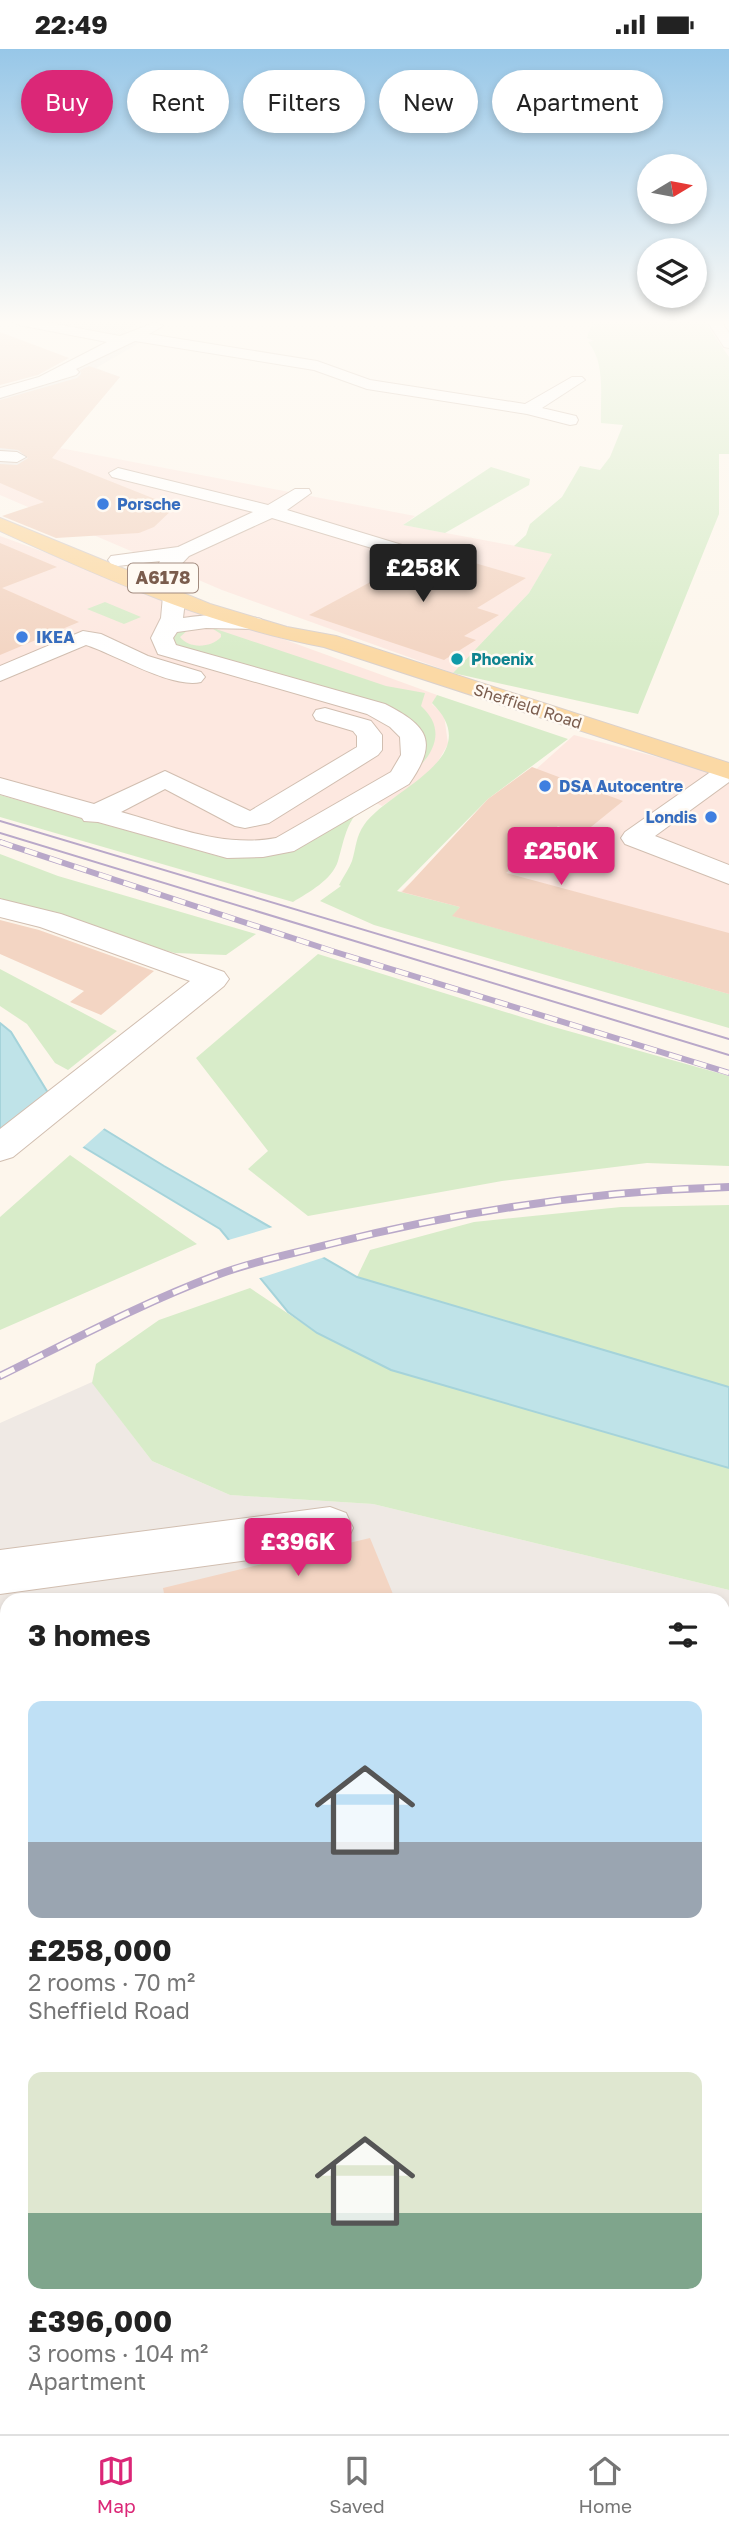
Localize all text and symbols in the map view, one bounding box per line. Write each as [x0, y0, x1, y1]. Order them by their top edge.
text: 22:49 [35, 9, 108, 40]
chip: Buy [21, 70, 113, 133]
chip: Rent [127, 70, 229, 133]
chip: Filters [243, 70, 365, 133]
chip: New [379, 70, 478, 133]
chip: Apartment [492, 70, 663, 133]
north arrow [637, 154, 707, 224]
map controls [637, 154, 707, 308]
button: layers [637, 238, 707, 308]
place label: Porsche [117, 494, 181, 514]
marker: Porsche [95, 496, 111, 512]
pin: £258K [374, 545, 472, 604]
text: £258K [386, 553, 460, 581]
road number: A6178 [128, 563, 198, 593]
place label: IKEA [36, 627, 75, 647]
marker: IKEA [14, 629, 30, 645]
place label: Phoenix [471, 649, 535, 669]
marker: Phoenix [449, 651, 465, 667]
street label: Sheffield Road [471, 679, 585, 733]
place label: DSA Autocentre [559, 776, 683, 796]
marker: DSA Autocentre [537, 778, 553, 794]
place label: Londis [645, 807, 697, 827]
marker: Londis [703, 809, 719, 825]
pin: £250K [512, 827, 610, 887]
text: £250K [524, 836, 598, 864]
pin: £396K [249, 1519, 347, 1578]
text: £396K [260, 1527, 336, 1555]
icon: filters [664, 1616, 702, 1654]
text: 3 homes [28, 1617, 151, 1653]
icon: home [302, 1747, 428, 1873]
text: £258,000 [28, 1932, 172, 1968]
text: 2 rooms · 70 m² [28, 1968, 195, 1996]
text: Sheffield Road [28, 1996, 190, 2024]
icon: home [302, 2118, 428, 2244]
text: £396,000 [28, 2303, 172, 2339]
text: 3 rooms · 104 m² [28, 2339, 208, 2367]
text: Apartment [28, 2367, 146, 2395]
tab: Map [97, 2452, 136, 2517]
tab: Saved [329, 2452, 385, 2517]
tab: Home [578, 2452, 632, 2517]

